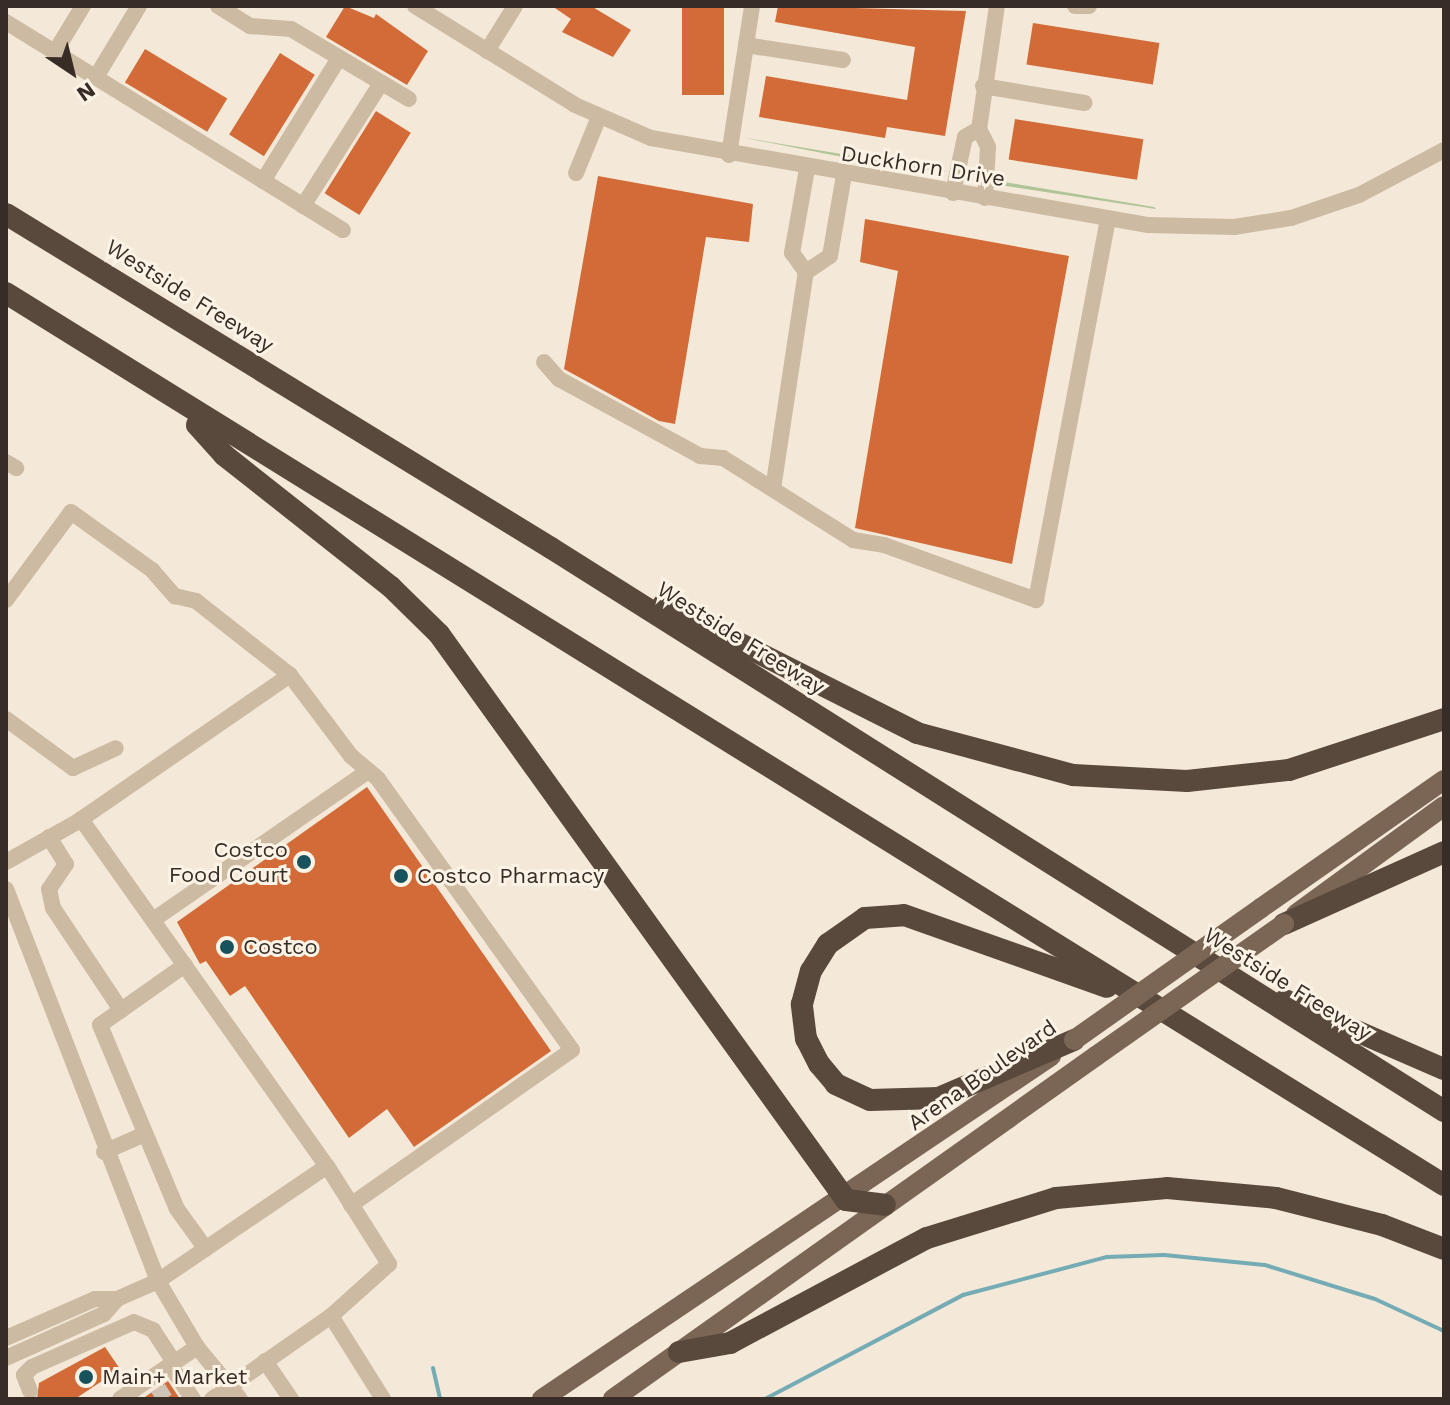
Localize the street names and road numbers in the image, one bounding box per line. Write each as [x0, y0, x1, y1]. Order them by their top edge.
street label: Duckhorn Drive [839, 140, 1007, 192]
street label: Westside Freeway [101, 234, 279, 358]
street label: Westside Freeway [652, 576, 830, 700]
street label: Westside Freeway [1199, 922, 1377, 1046]
street label: Arena Boulevard [902, 1014, 1062, 1136]

